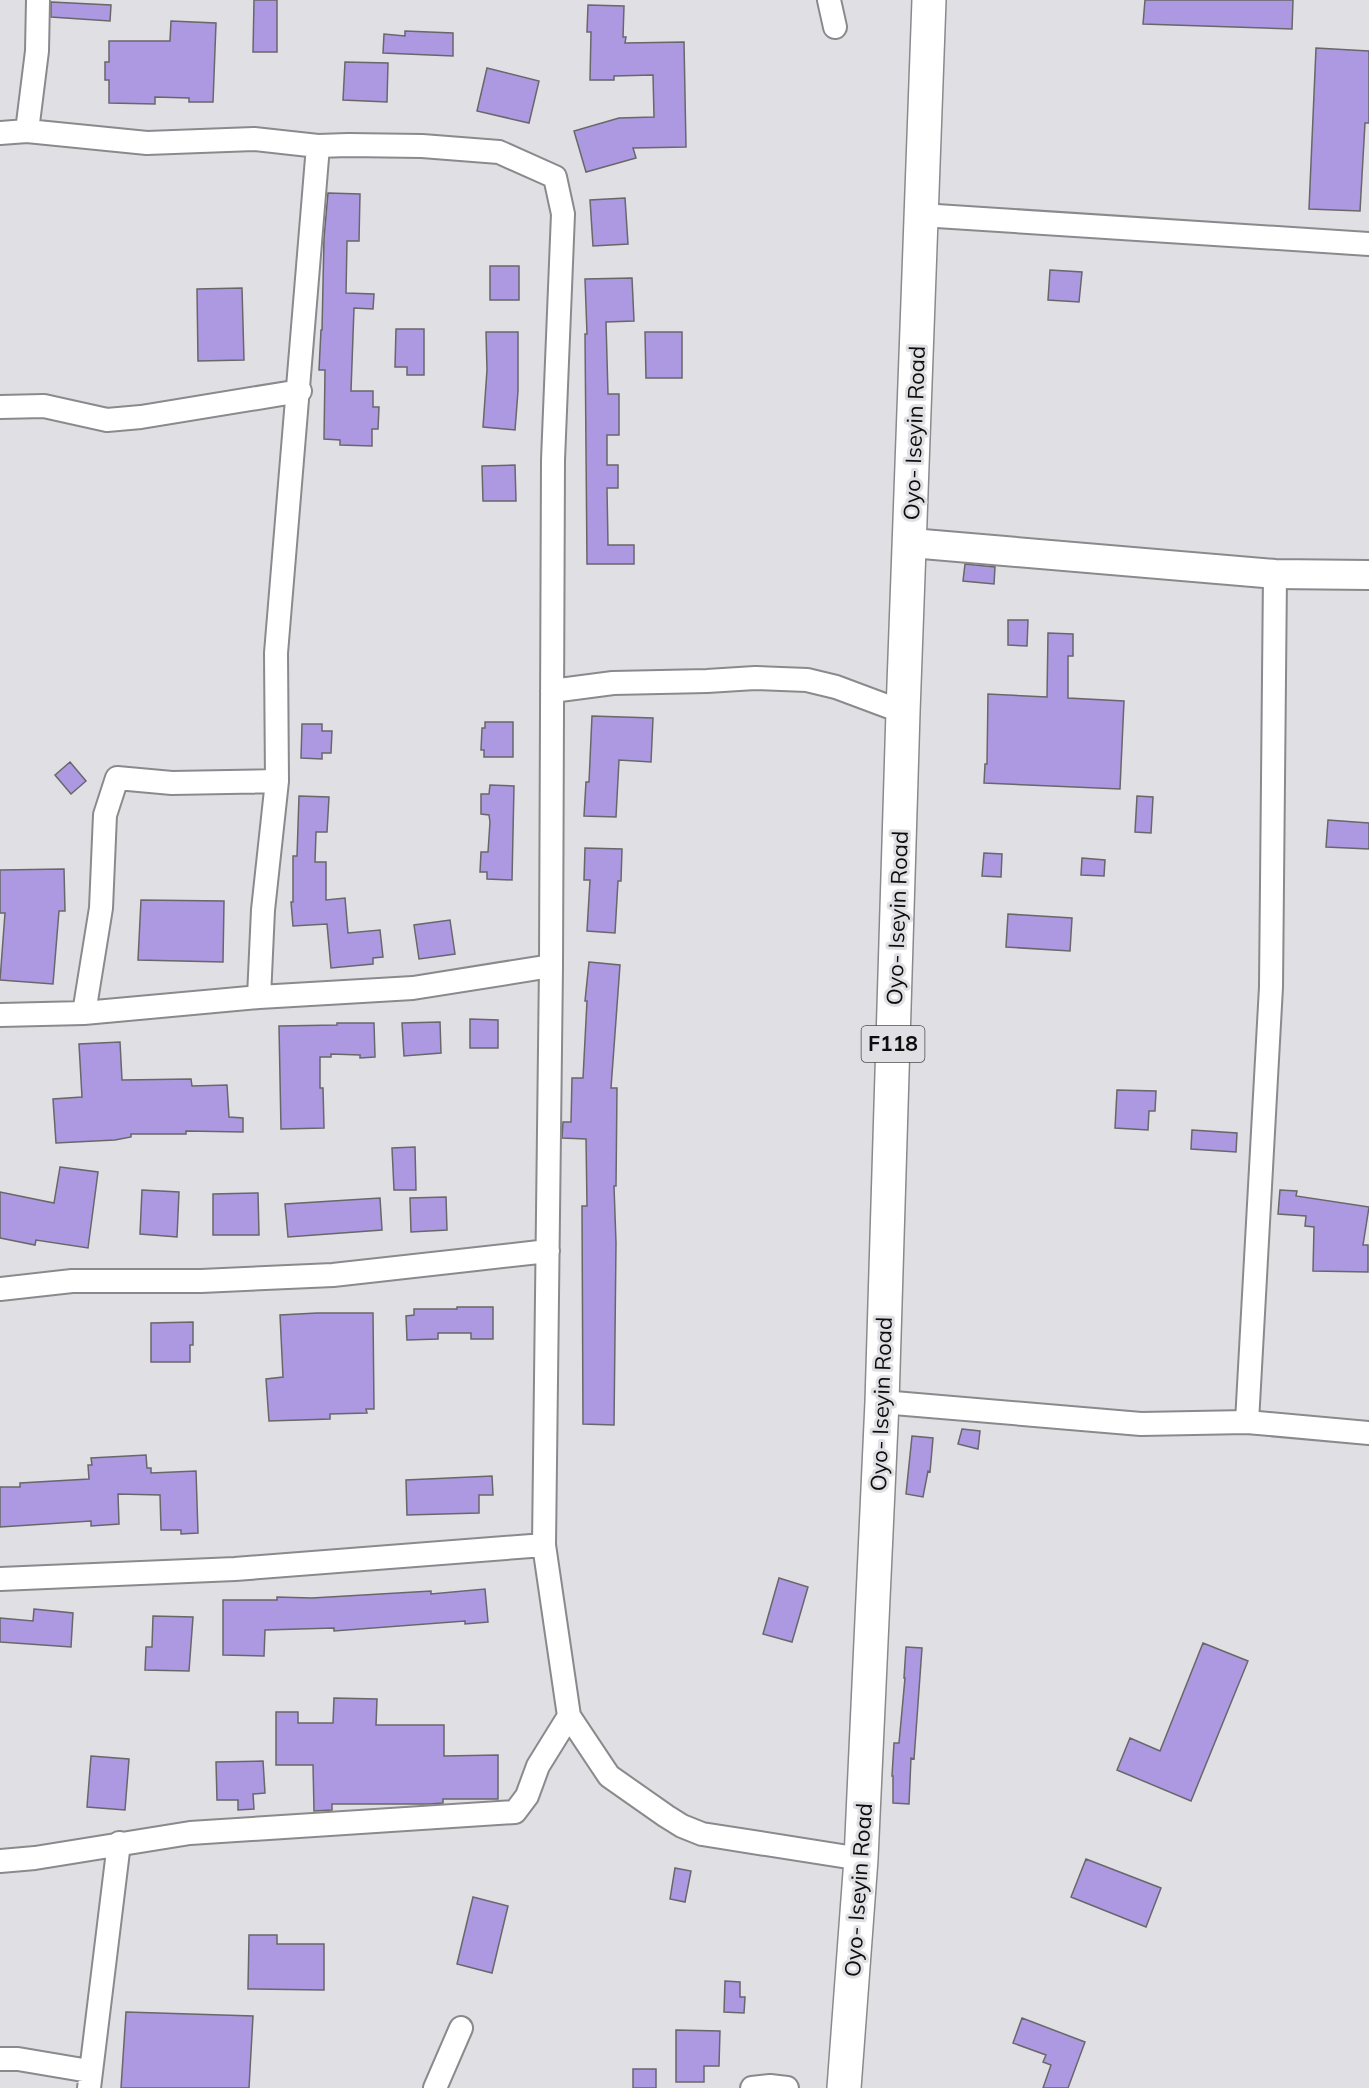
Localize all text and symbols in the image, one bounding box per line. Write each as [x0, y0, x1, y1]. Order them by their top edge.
street label: Oyo- Iseyin Road [897, 345, 931, 521]
street label: Oyo- Iseyin Road [880, 830, 914, 1006]
road number: F118 [862, 1026, 924, 1062]
street label: Oyo- Iseyin Road [864, 1316, 898, 1492]
street label: Oyo- Iseyin Road [838, 1802, 878, 1978]

